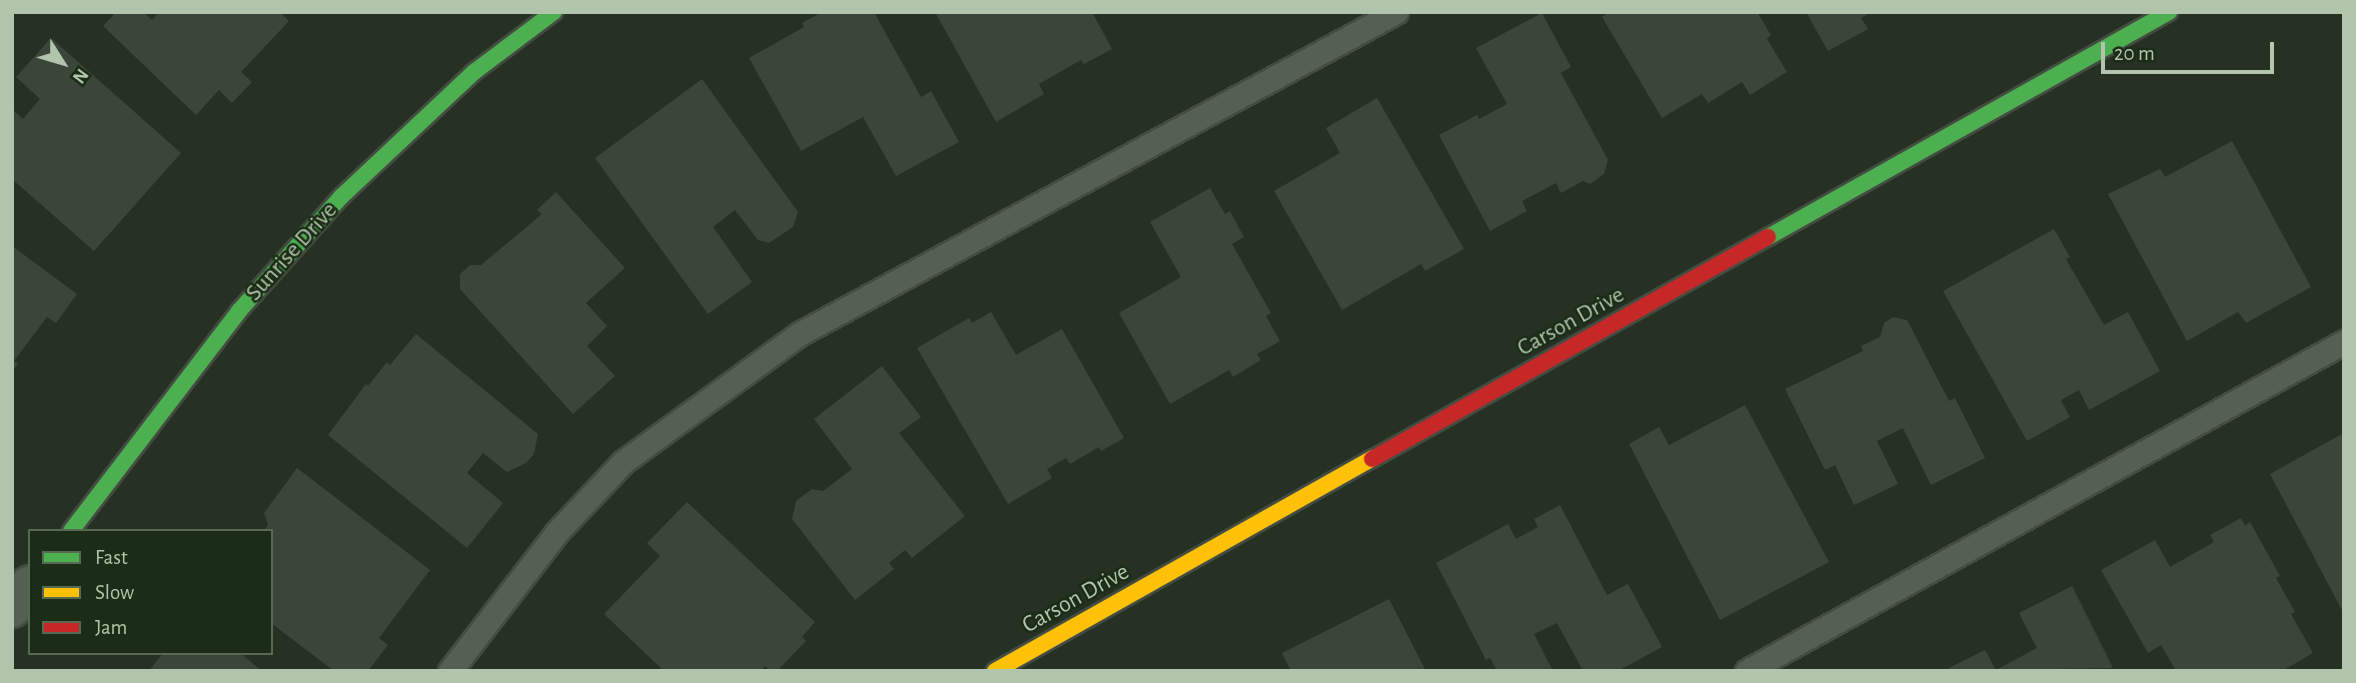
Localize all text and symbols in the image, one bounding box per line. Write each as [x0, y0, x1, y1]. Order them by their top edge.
north arrow [28, 28, 98, 98]
scale bar [2104, 28, 2277, 72]
text: 20 m [2114, 43, 2155, 64]
text: N [69, 65, 92, 87]
street label: Sunrise Drive [240, 197, 344, 307]
street label: Carson Drive [1513, 281, 1629, 363]
legend [28, 529, 273, 655]
text: Fast [95, 547, 128, 568]
street label: Carson Drive [1018, 558, 1134, 640]
text: Slow [95, 582, 134, 603]
text: Jam [95, 617, 127, 638]

